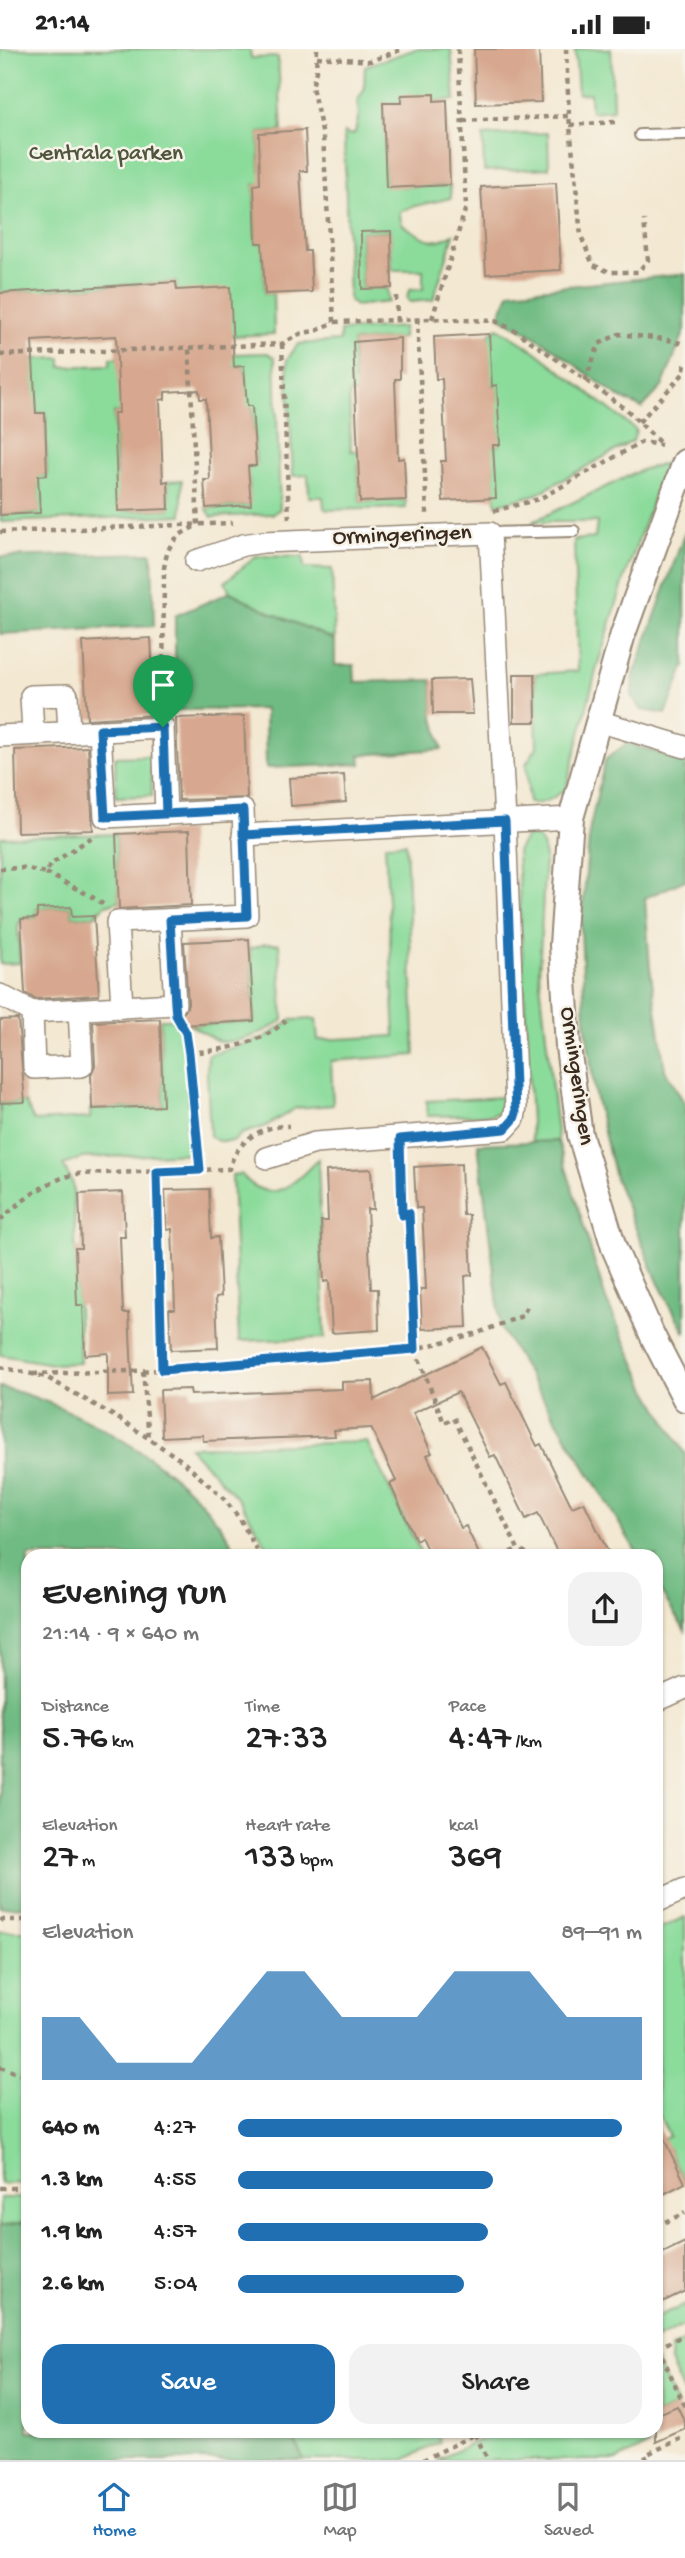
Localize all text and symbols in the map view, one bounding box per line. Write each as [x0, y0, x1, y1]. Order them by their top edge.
text: 21:14 [35, 9, 89, 40]
park label: Centrala parken [29, 141, 183, 168]
street label: Ormingeringen [332, 520, 472, 552]
pin [133, 655, 193, 727]
icon: arrive [144, 666, 182, 704]
street label: Ormingeringen [553, 1005, 599, 1147]
button: share [568, 1572, 642, 1646]
text: Evening run [42, 1573, 226, 1617]
text: 21:14 · 9 × 640 m [42, 1621, 199, 1648]
text: Distance [42, 1696, 109, 1719]
text: Time [245, 1696, 280, 1719]
text: Pace [449, 1696, 486, 1719]
text: 5.76 [42, 1719, 107, 1760]
text: 27:33 [245, 1719, 328, 1760]
text: 4:47 [449, 1719, 511, 1760]
text: km [107, 1731, 134, 1754]
text: /km [511, 1731, 542, 1754]
text: Elevation [42, 1815, 118, 1838]
text: Heart rate [245, 1815, 330, 1838]
text: kcal [449, 1815, 478, 1838]
text: 27 [42, 1838, 77, 1879]
text: 133 [245, 1838, 296, 1879]
text: 369 [449, 1838, 502, 1879]
text: m [77, 1850, 95, 1873]
text: bpm [296, 1850, 333, 1873]
text: Elevation [42, 1920, 133, 1947]
text: 89–91 m [561, 1920, 642, 1947]
text: 640 m [42, 2115, 99, 2142]
text: 4:27 [154, 2115, 195, 2142]
text: 1.3 km [42, 2167, 102, 2194]
text: 4:55 [154, 2167, 196, 2194]
text: 1.9 km [42, 2219, 102, 2246]
text: 4:57 [154, 2219, 196, 2246]
text: 2.6 km [42, 2271, 104, 2298]
text: 5:04 [154, 2271, 197, 2298]
button: Save [42, 2344, 335, 2424]
button: Share [349, 2344, 642, 2424]
tab: Home [92, 2478, 136, 2543]
tab: Map [321, 2478, 359, 2543]
tab: Saved [544, 2478, 593, 2543]

